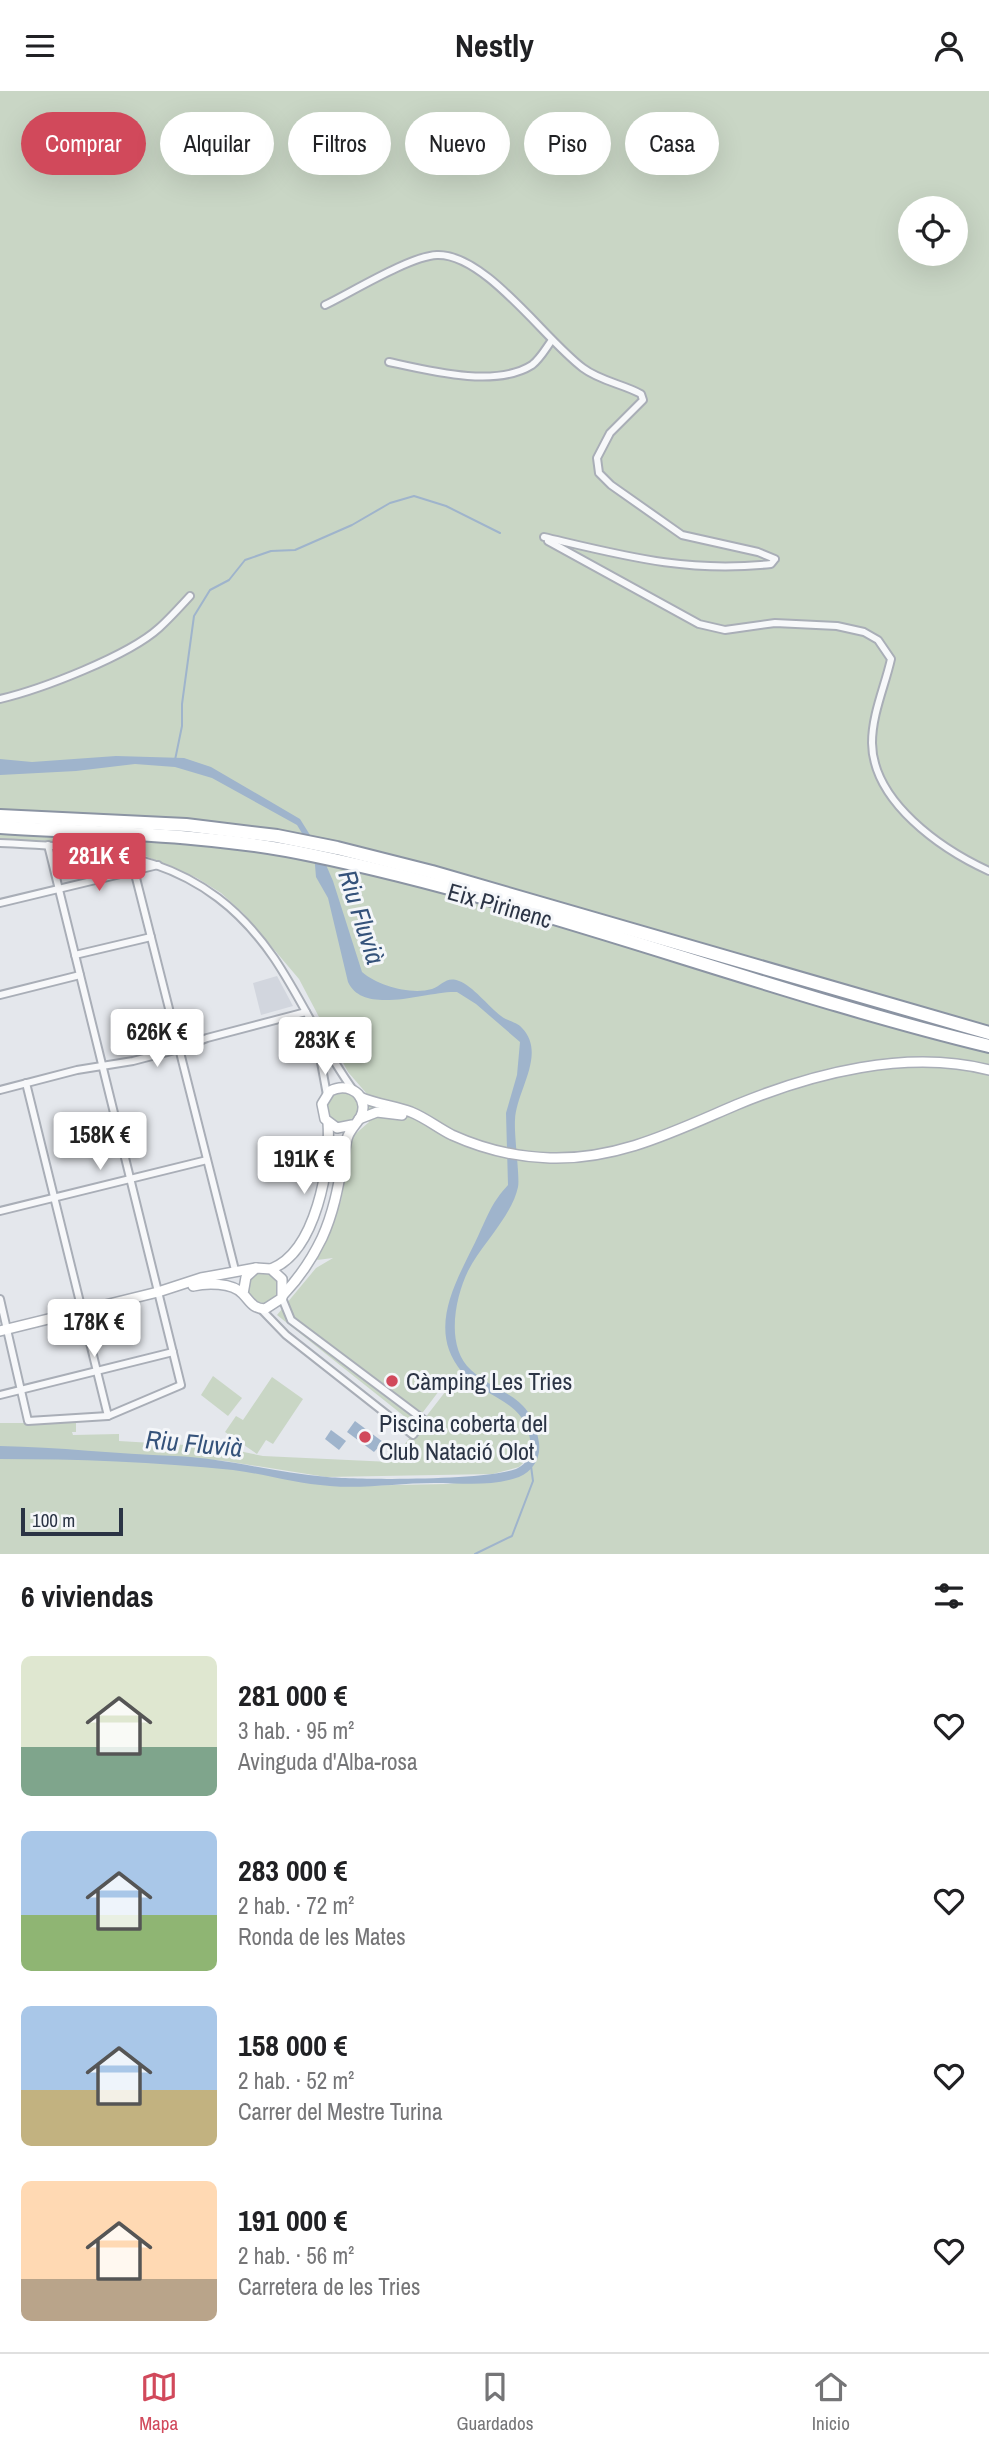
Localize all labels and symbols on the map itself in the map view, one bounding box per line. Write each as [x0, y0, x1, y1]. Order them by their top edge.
pin: 281K € [42, 833, 156, 893]
water label: Riu Fluvià [330, 865, 394, 969]
street label: Eix Pirinenc [444, 875, 556, 935]
pin: 626K € [100, 1009, 214, 1069]
pin: 283K € [268, 1017, 382, 1077]
pin: 158K € [43, 1112, 157, 1172]
pin: 191K € [247, 1137, 361, 1196]
pin: 178K € [37, 1299, 151, 1359]
place label: Càmping Les Tries [406, 1365, 572, 1397]
marker: Càmping Les Tries [384, 1373, 400, 1389]
place label: Piscina coberta del Club Natació Olot [379, 1407, 547, 1467]
water label: Riu Fluvià [144, 1421, 244, 1465]
marker: Piscina coberta del Club Natació Olot [357, 1429, 373, 1445]
scale bar [21, 1505, 122, 1537]

